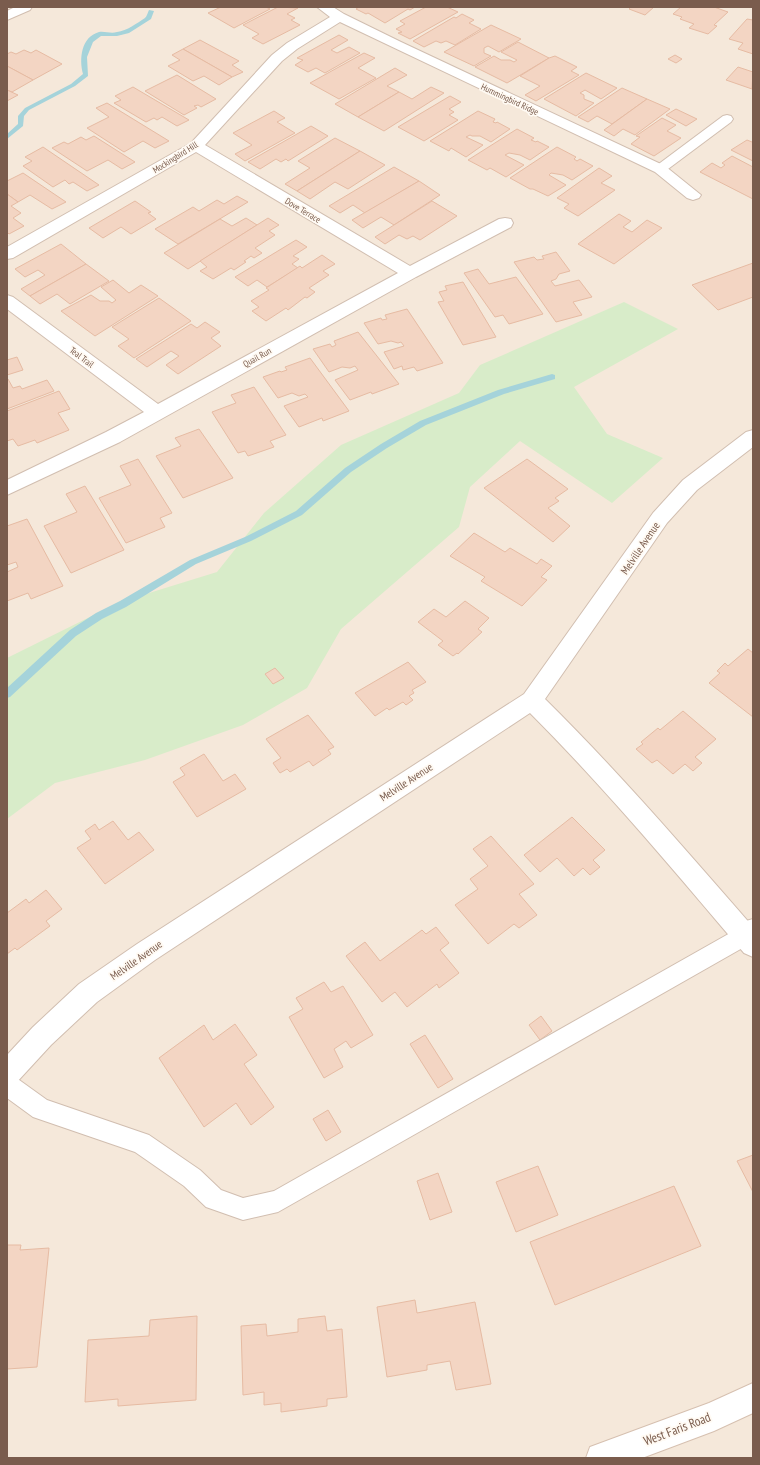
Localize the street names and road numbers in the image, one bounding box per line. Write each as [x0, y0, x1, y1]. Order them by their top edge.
street label: Hummingbird Ridge [480, 81, 541, 117]
street label: Mockingbird Hill [150, 138, 200, 175]
street label: Dove Terrace [283, 195, 323, 225]
street label: Teal Trail [68, 344, 97, 370]
street label: Quail Run [241, 345, 273, 369]
street label: Melville Avenue [617, 519, 663, 577]
street label: Melville Avenue [377, 759, 435, 804]
street label: Melville Avenue [107, 937, 165, 983]
street label: West Faris Road [641, 1408, 713, 1450]

